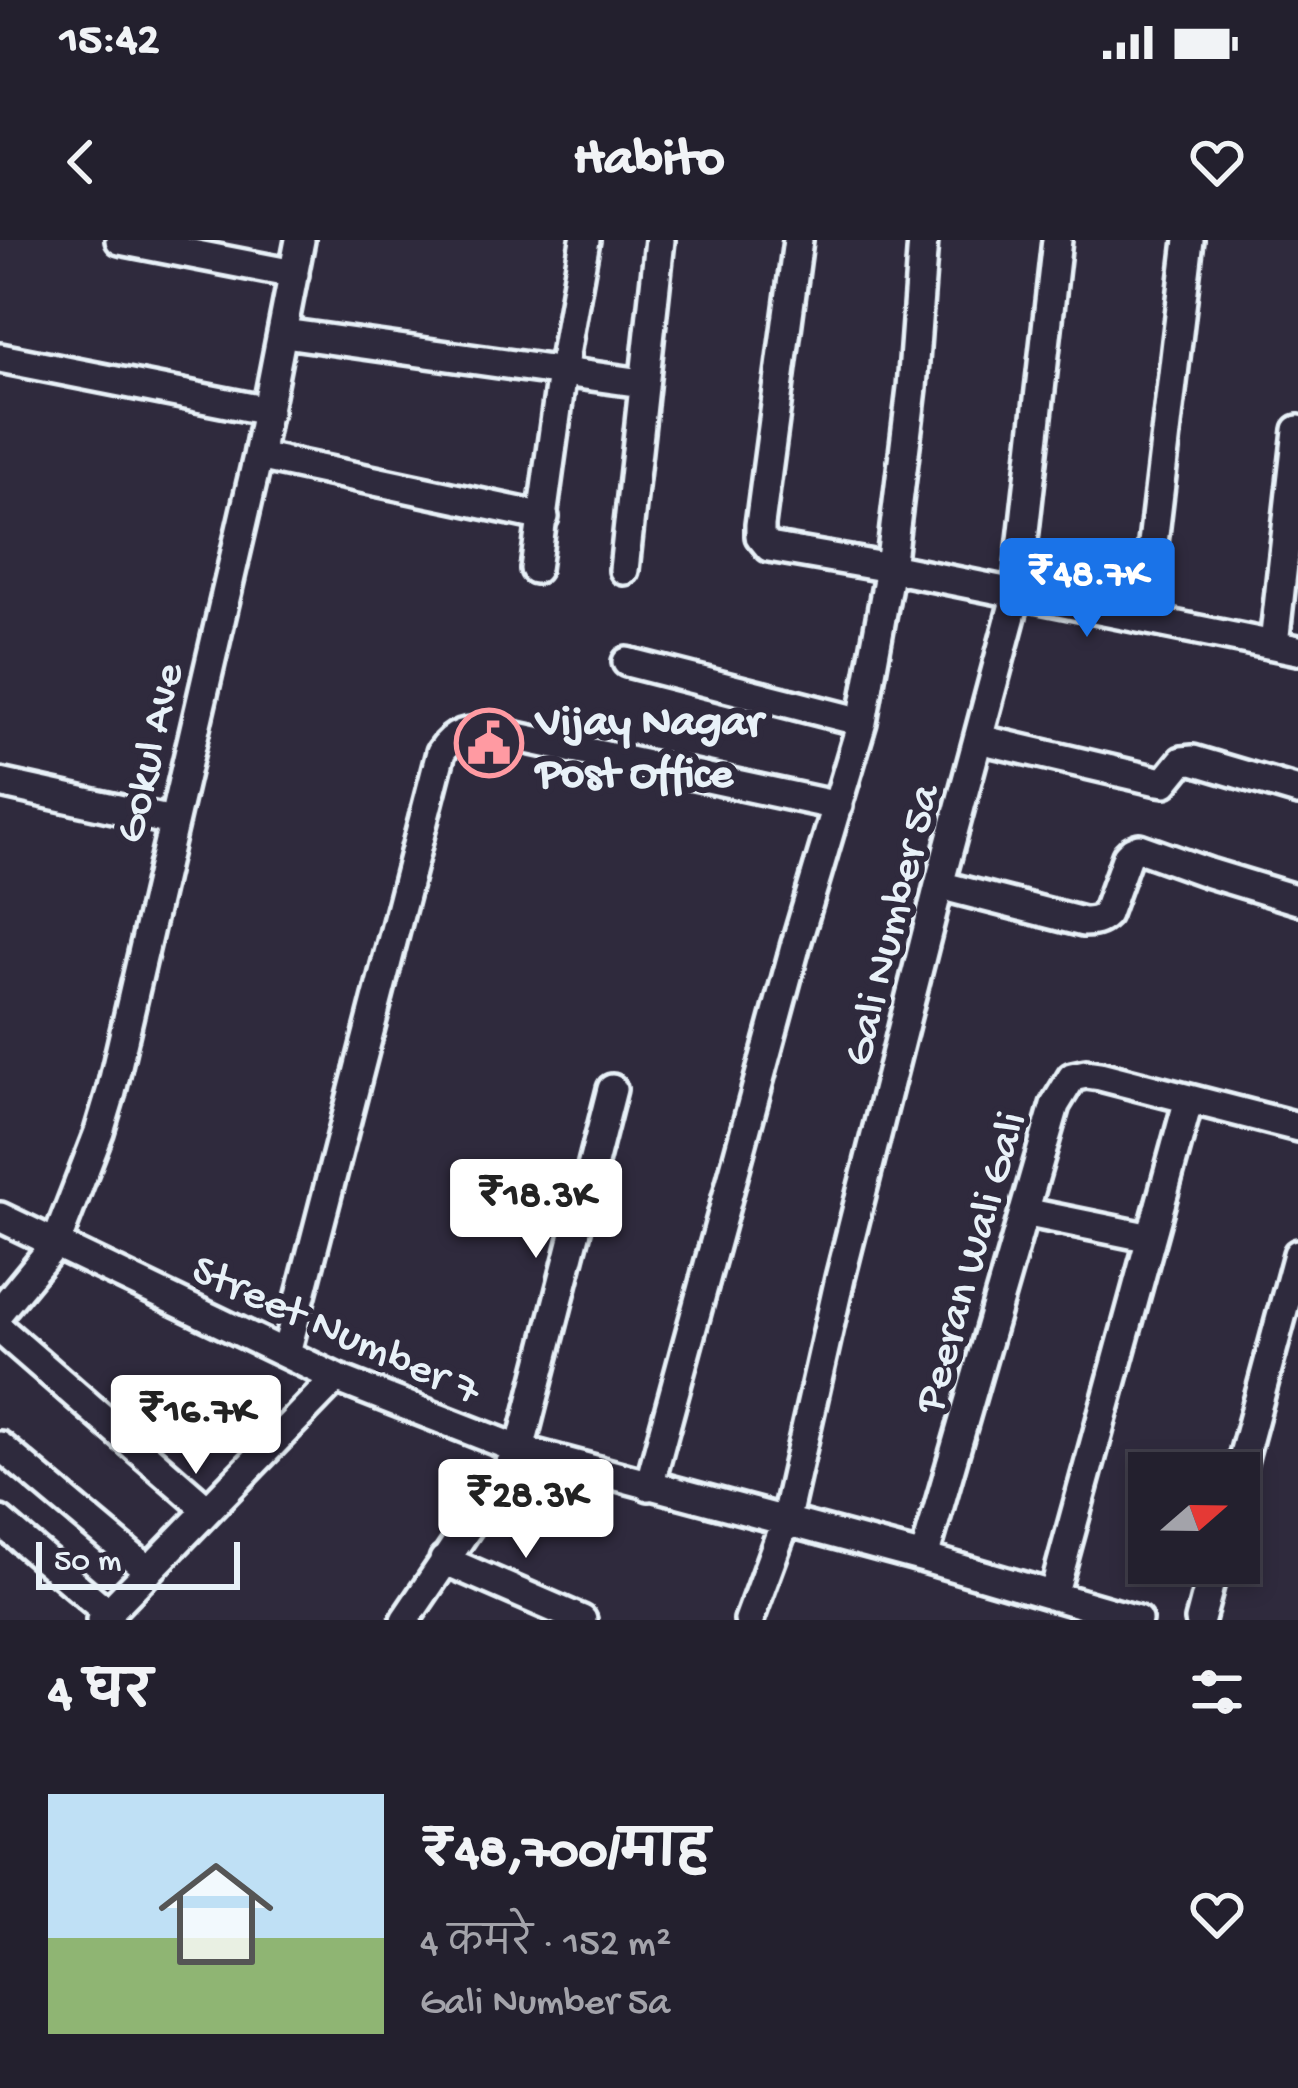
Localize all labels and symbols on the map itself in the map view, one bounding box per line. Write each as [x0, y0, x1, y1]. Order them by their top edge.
pin: ₹48.7K [989, 538, 1185, 640]
street label: Gokul Ave [106, 658, 199, 849]
place label: Vijay Nagar Post Office [534, 698, 767, 803]
public building icon: Vijay Nagar Post Office [454, 708, 524, 778]
street label: Gali Number 5a [834, 778, 955, 1072]
street label: Peeran Wali Gali [904, 1106, 1042, 1422]
pin: ₹18.3K [438, 1159, 634, 1261]
street label: Street Number 7 [183, 1246, 489, 1421]
pin: ₹16.7K [98, 1375, 294, 1477]
north arrow [1128, 1452, 1260, 1584]
pin: ₹28.3K [428, 1459, 624, 1561]
scale bar [36, 1536, 240, 1589]

